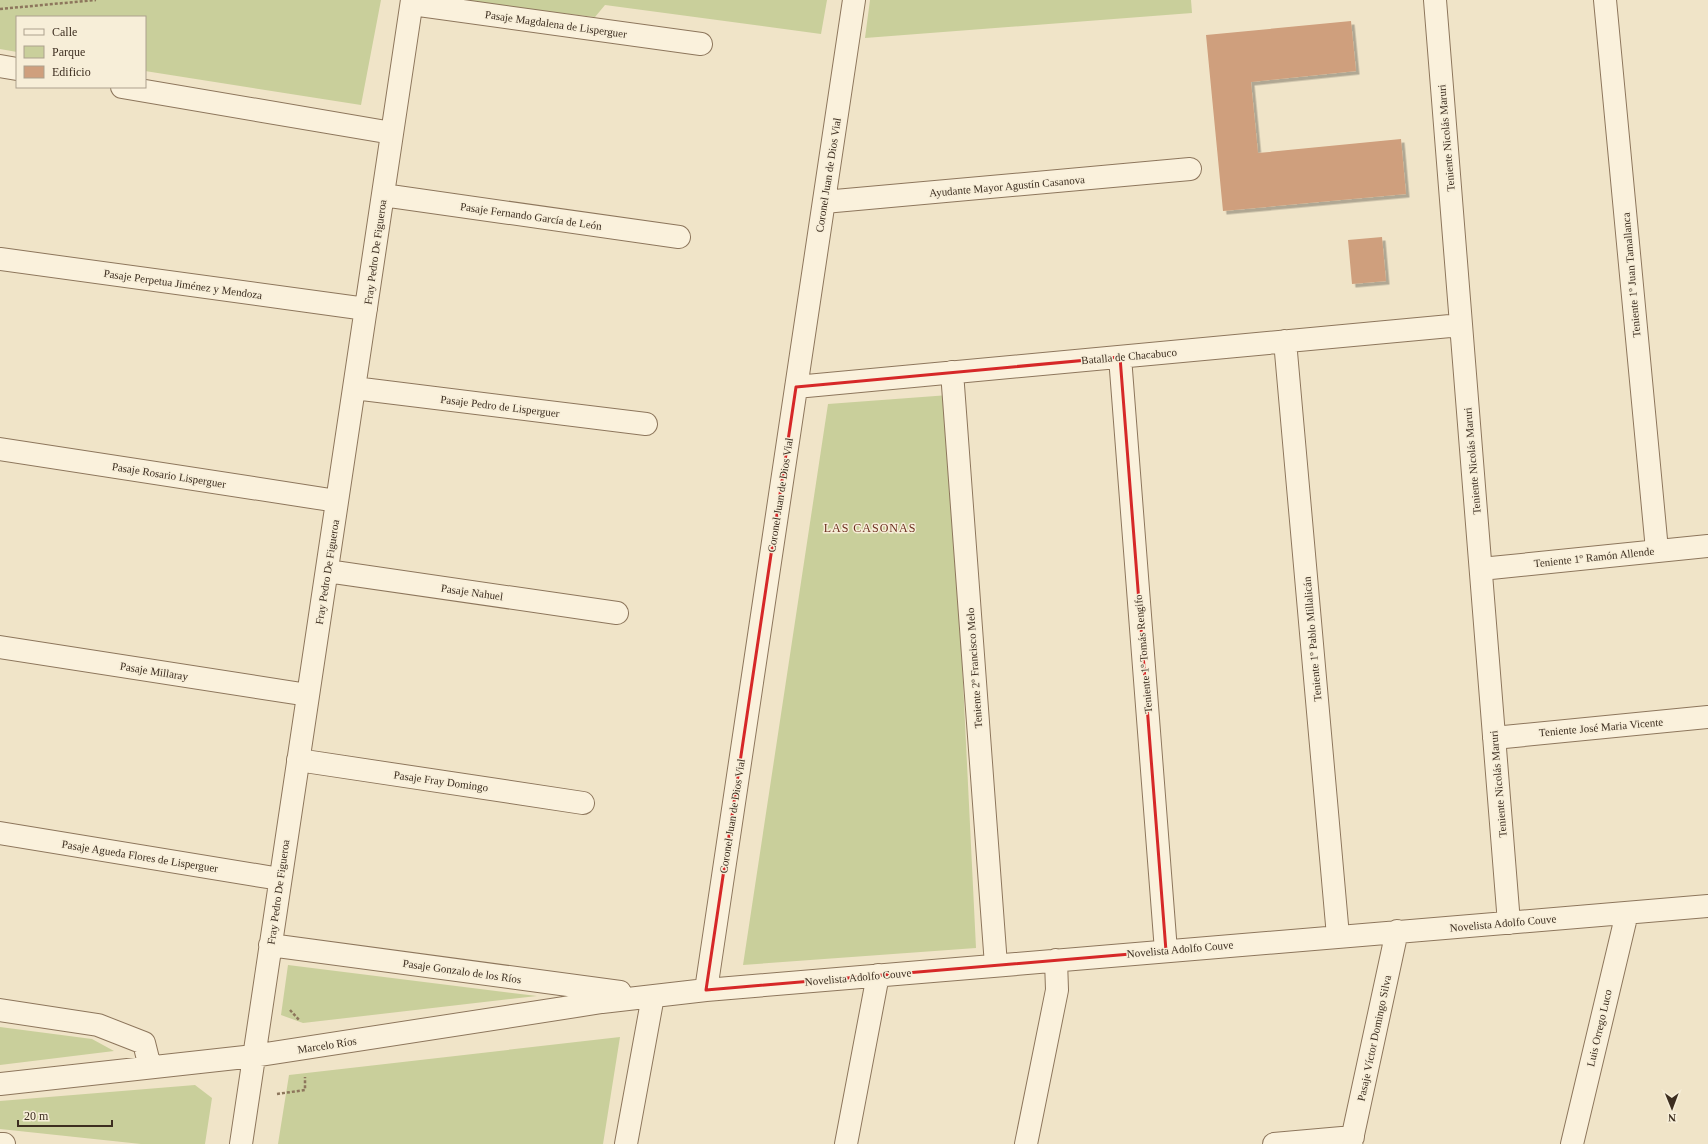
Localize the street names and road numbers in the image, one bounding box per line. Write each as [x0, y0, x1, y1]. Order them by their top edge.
street label: Pasaje Magdalena de Lisperguer [484, 8, 628, 40]
street label: Teniente Nicolás Maruri [1435, 84, 1457, 192]
street label: Coronel Juan de Dios Vial [813, 117, 843, 233]
street label: Ayudante Mayor Agustín Casanova [929, 173, 1086, 199]
street label: Fray Pedro De Figueroa [362, 199, 388, 305]
street label: Pasaje Fernando García de León [459, 200, 603, 232]
street label: Teniente 1º Juan Tamallanca [1620, 212, 1642, 338]
street label: Pasaje Perpetua Jiménez y Mendoza [103, 267, 263, 301]
street label: Batalla de Chacabuco [1081, 346, 1178, 366]
street label: Pasaje Pedro de Lisperguer [440, 393, 561, 419]
street label: Teniente Nicolás Maruri [1461, 407, 1483, 515]
street label: Coronel Juan de Dios Vial [765, 437, 795, 553]
street label: Pasaje Rosario Lisperguer [111, 460, 227, 490]
street label: Fray Pedro De Figueroa [313, 519, 341, 625]
street label: Teniente 1º Ramón Allende [1533, 545, 1655, 569]
street label: Teniente 1º Pablo Millalicán [1301, 576, 1323, 702]
street label: Pasaje Nahuel [440, 582, 504, 602]
street label: Teniente 1º Tomás Rengifo [1132, 594, 1154, 714]
street label: Teniente 2º Francisco Melo [964, 607, 984, 729]
street label: Pasaje Millaray [119, 660, 189, 682]
street label: Teniente José Maria Vicente [1538, 716, 1664, 738]
street label: Teniente Nicolás Maruri [1487, 730, 1509, 838]
street label: Coronel Juan de Dios Vial [717, 758, 747, 874]
street label: Pasaje Fray Domingo [393, 768, 490, 794]
street label: Pasaje Agueda Flores de Lisperguer [61, 838, 219, 874]
street label: Fray Pedro De Figueroa [265, 839, 291, 945]
street label: Novelista Adolfo Couve [1449, 912, 1557, 934]
street label: Novelista Adolfo Couve [1126, 938, 1234, 960]
street label: Pasaje Gonzalo de los Ríos [402, 957, 522, 985]
street label: Novelista Adolfo Couve [804, 966, 912, 988]
street label: Pasaje Víctor Domingo Silva [1355, 974, 1393, 1102]
street label: Luis Orrego Luco [1584, 988, 1614, 1068]
street label: Marcelo Ríos [297, 1034, 357, 1056]

